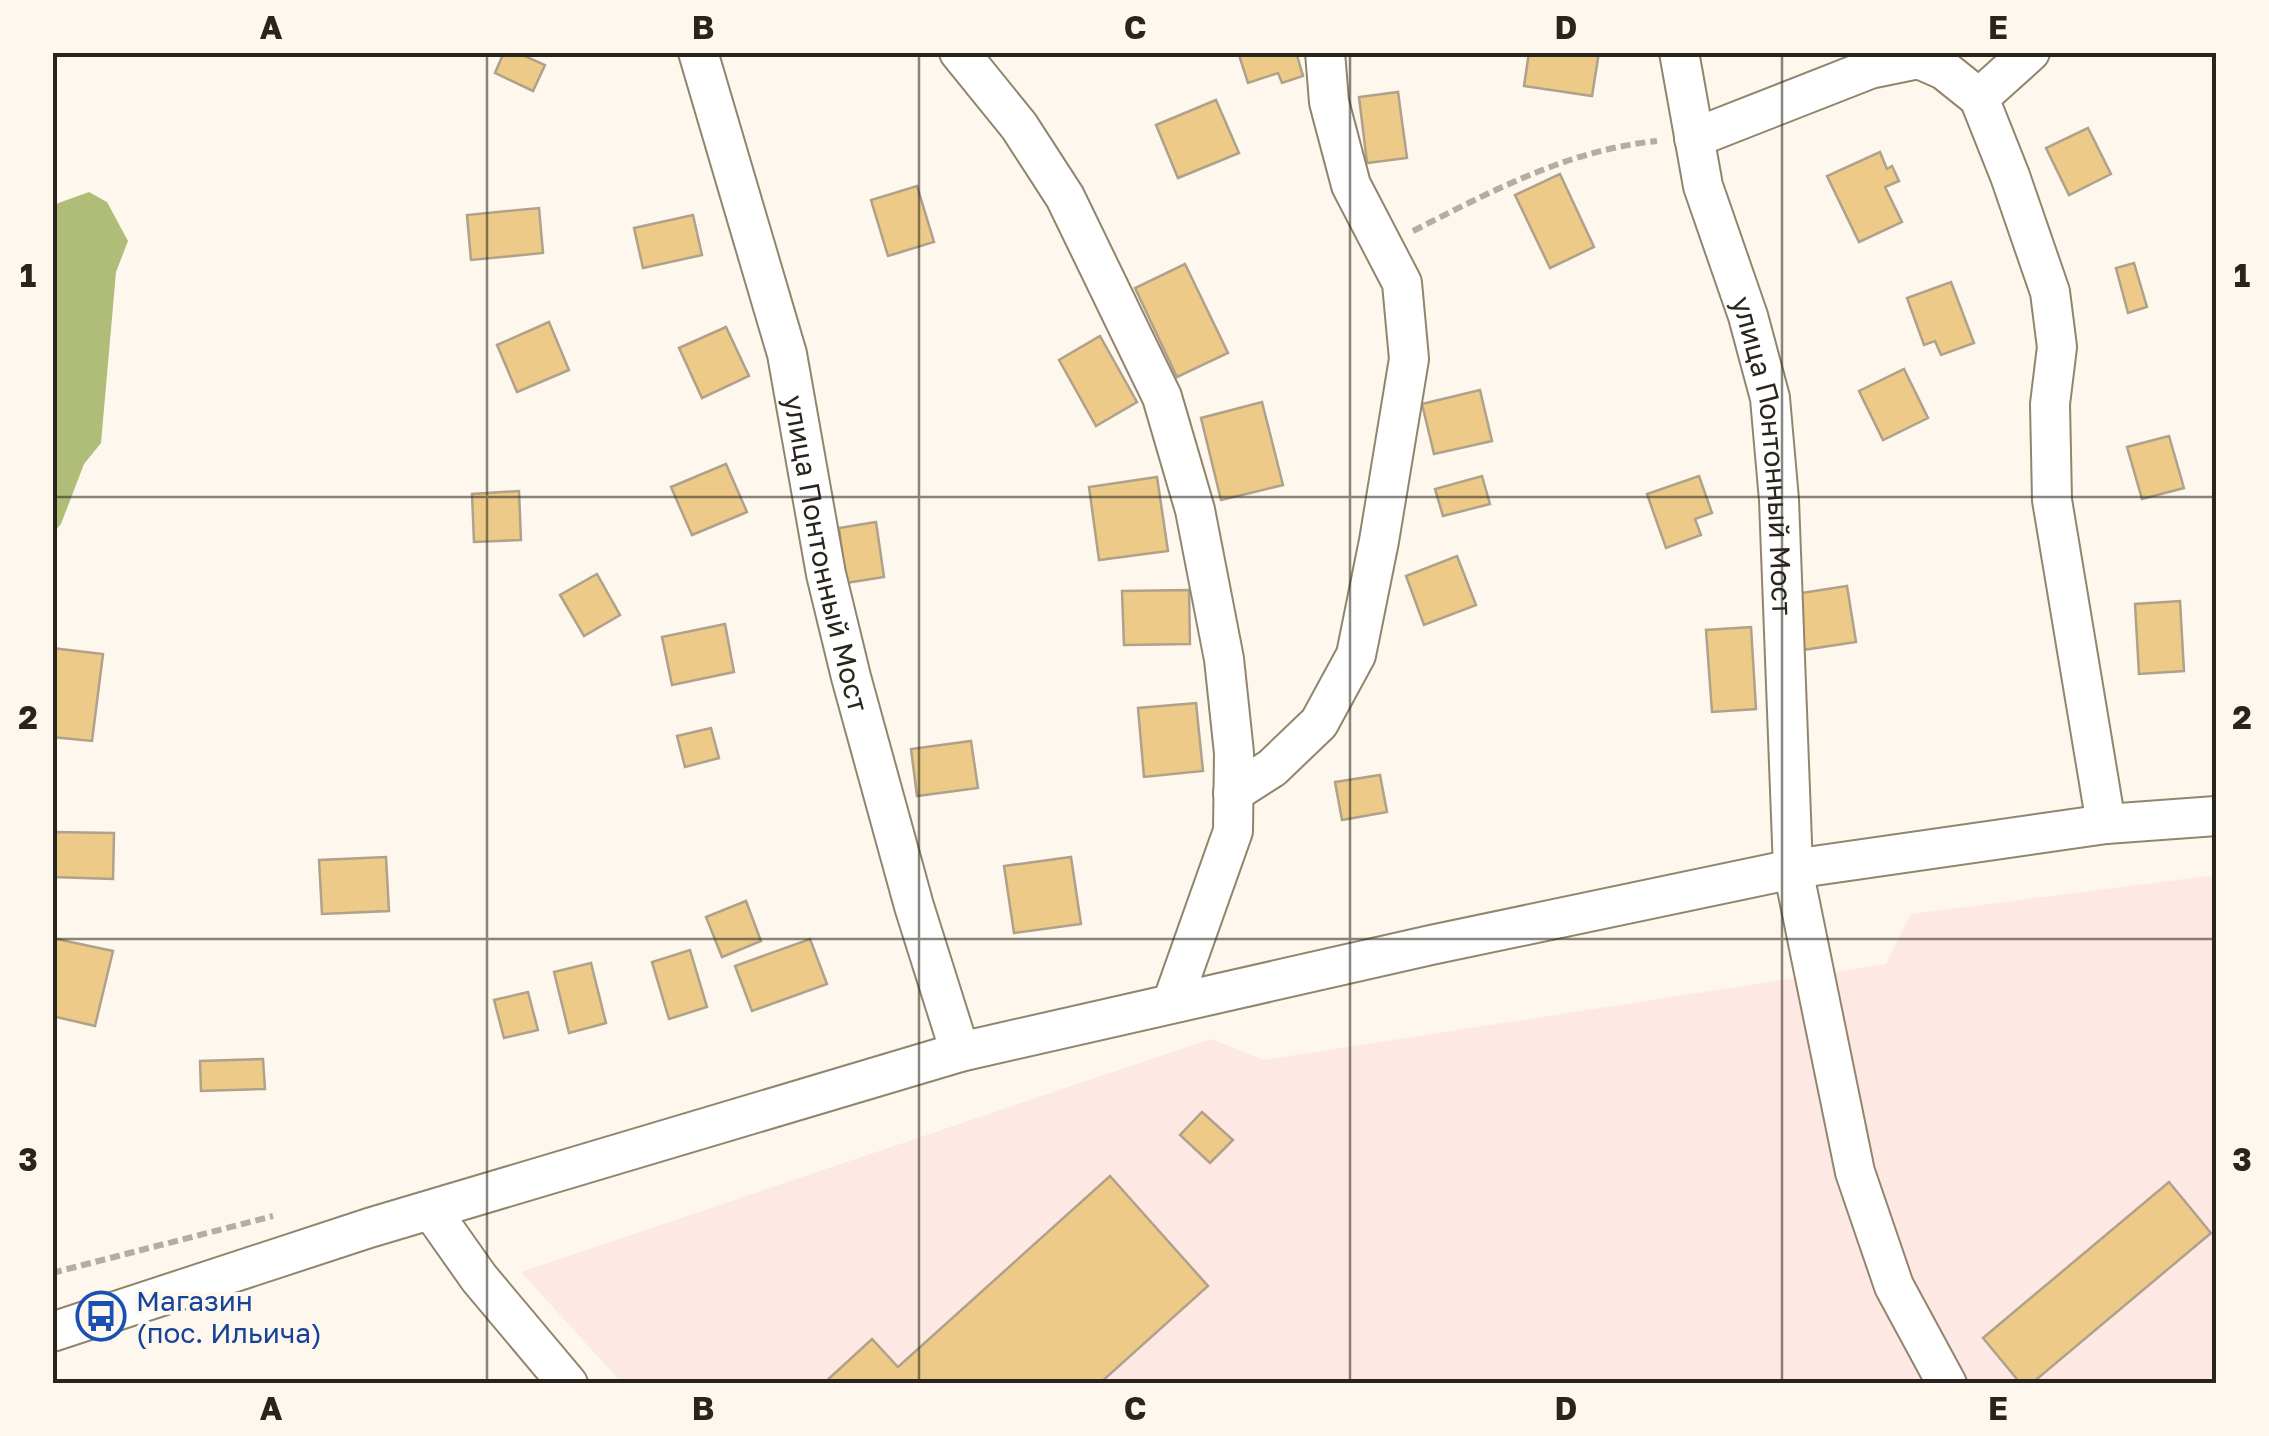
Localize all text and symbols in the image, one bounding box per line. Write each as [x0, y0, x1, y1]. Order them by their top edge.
text: A [260, 8, 283, 46]
text: B [692, 8, 714, 46]
text: C [1124, 8, 1146, 46]
text: D [1555, 8, 1577, 46]
text: E [1988, 8, 2008, 46]
text: 1 [20, 256, 36, 294]
text: 1 [2234, 256, 2250, 294]
street label: улица Понтонный Мост [1726, 292, 1800, 616]
street label: улица Понтонный Мост [778, 392, 876, 716]
text: 2 [18, 698, 38, 736]
text: 2 [2232, 698, 2252, 736]
text: 3 [18, 1140, 38, 1178]
text: 3 [2232, 1140, 2252, 1178]
place label: Магазин (пос. Ильича) [136, 1284, 322, 1349]
bus stop icon: Магазин (пос. Ильича) [75, 1290, 127, 1342]
text: A [260, 1389, 283, 1427]
text: B [692, 1389, 714, 1427]
text: C [1124, 1389, 1146, 1427]
text: D [1555, 1389, 1577, 1427]
text: E [1988, 1389, 2008, 1427]

